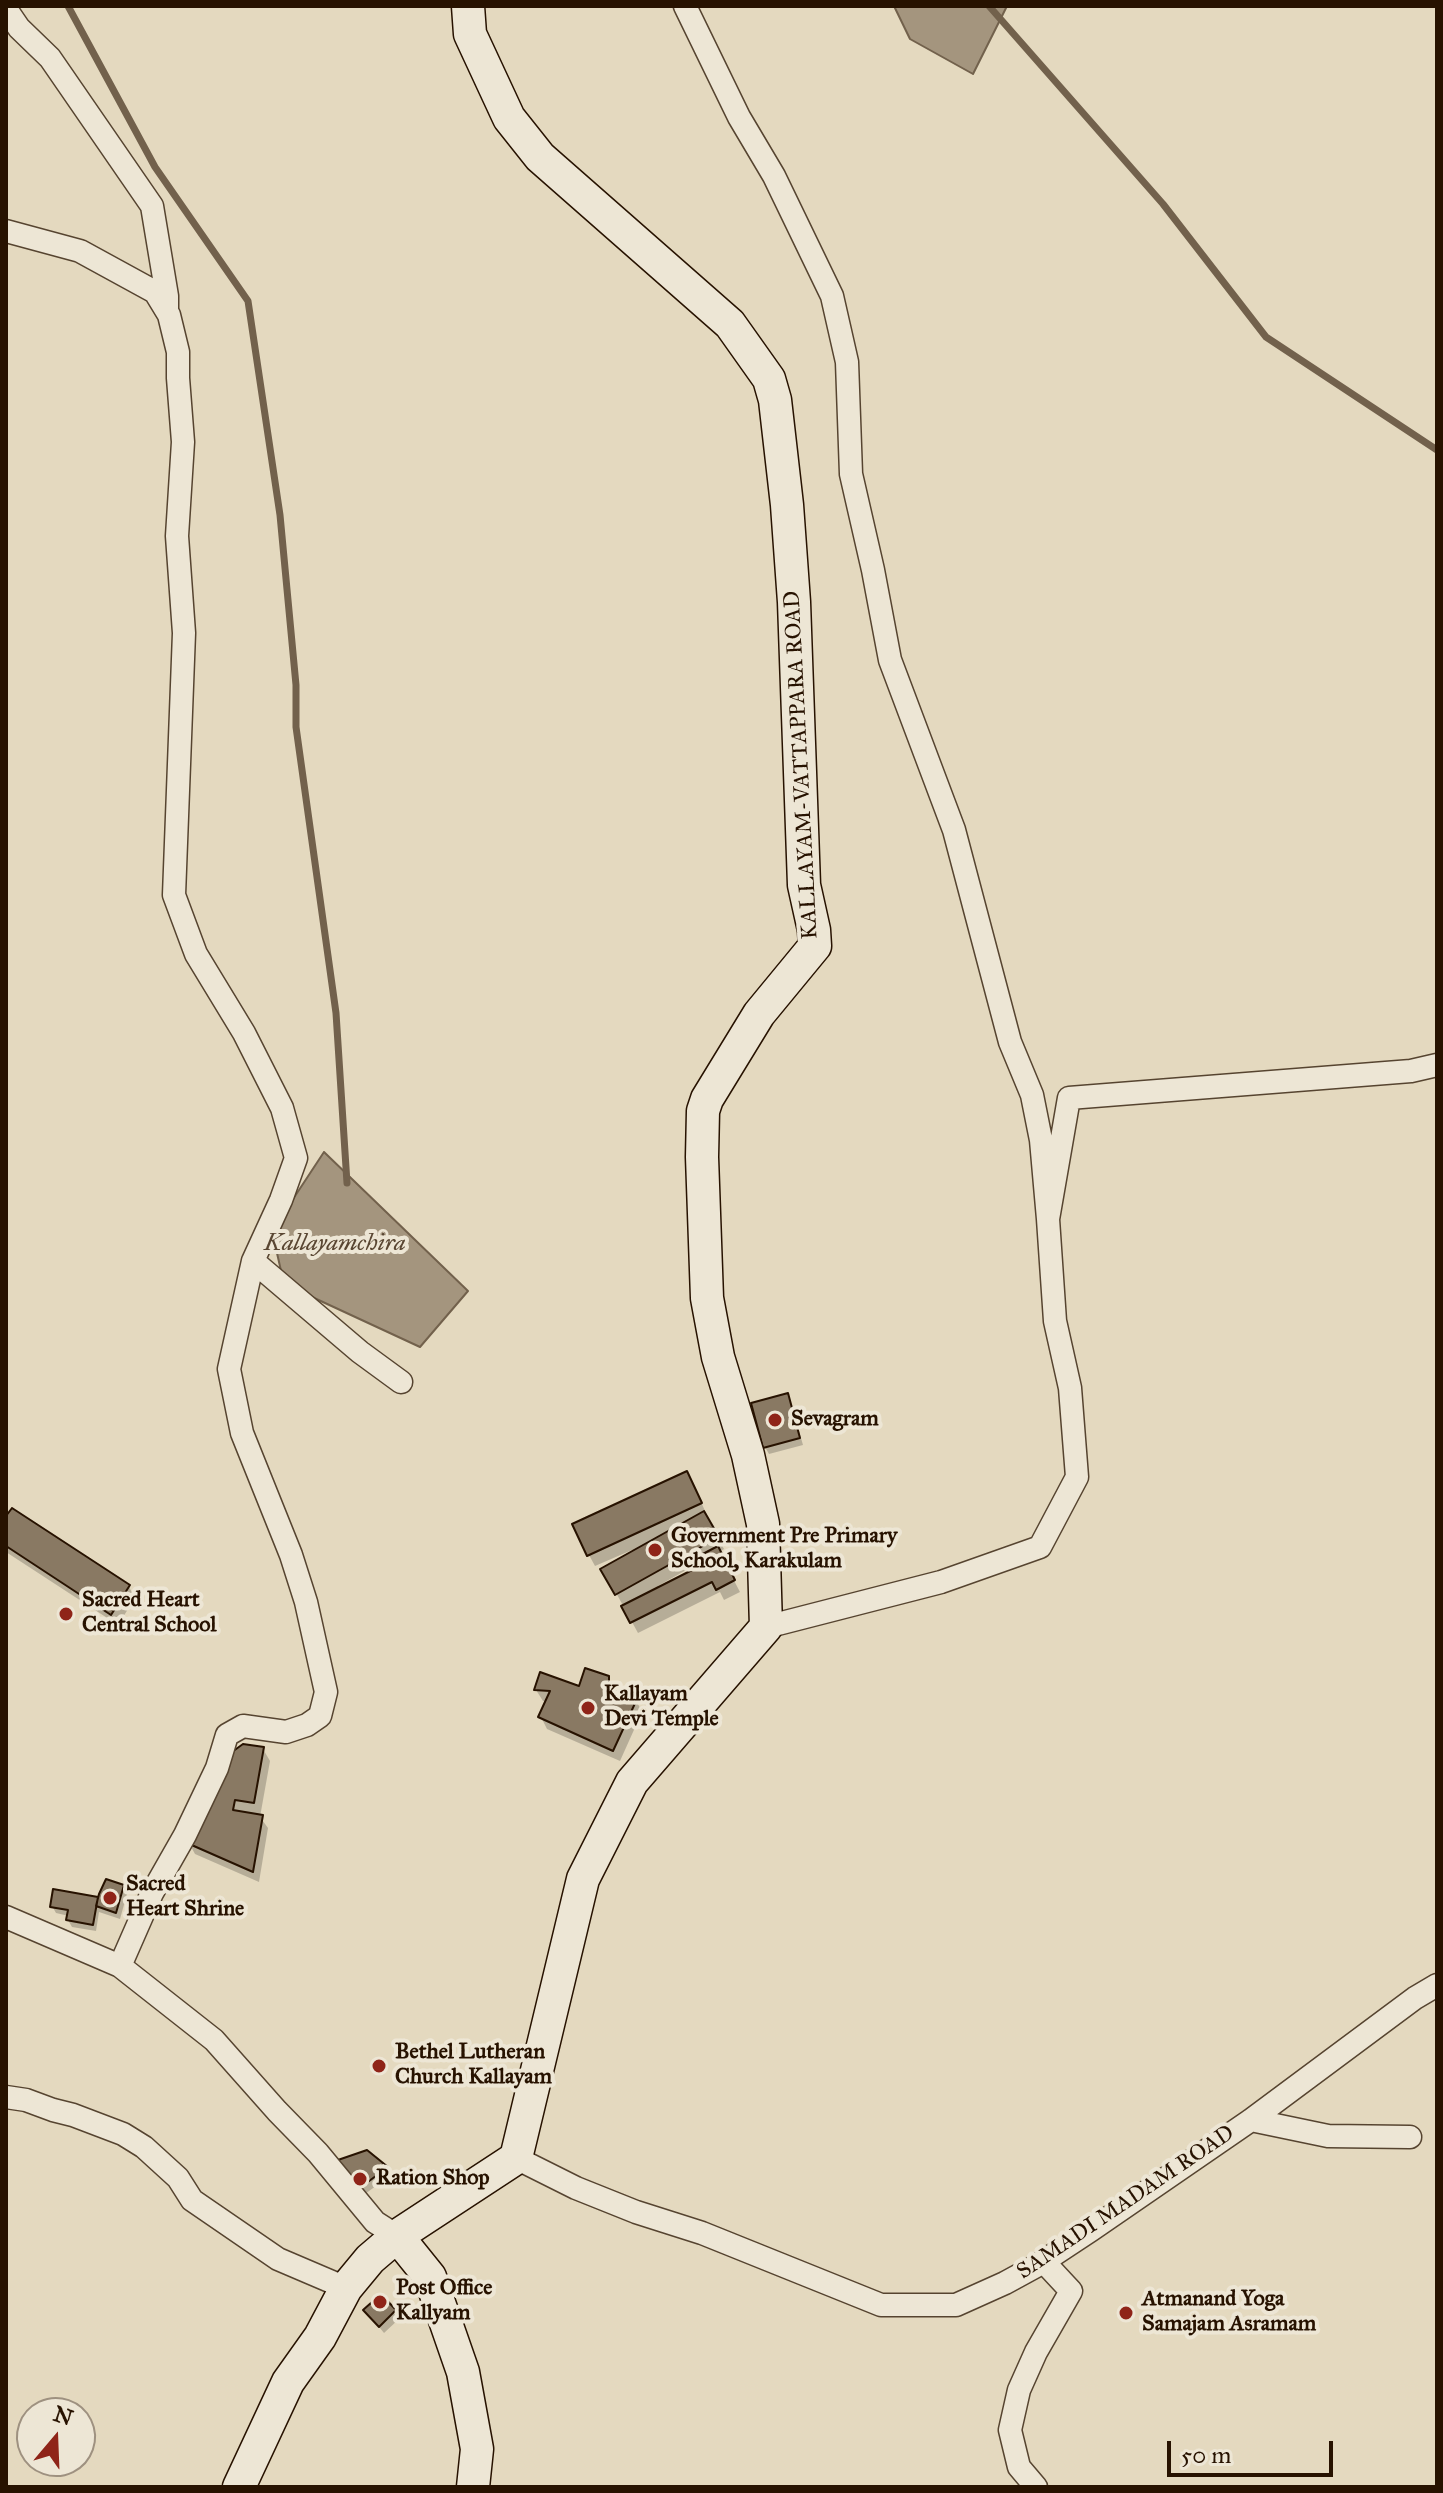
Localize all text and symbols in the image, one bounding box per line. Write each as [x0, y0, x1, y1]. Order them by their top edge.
street label: KALLAYAM-VATTAPPARA ROAD [780, 590, 824, 940]
water label: Kallayamchira [264, 1230, 406, 1258]
place label: Sevagram [791, 1407, 879, 1433]
marker: Sevagram [766, 1411, 784, 1429]
place label: Government Pre Primary School, Karakulam [671, 1524, 897, 1576]
marker: Government Pre Primary School, Karakulam [646, 1541, 664, 1559]
place label: Sacred Heart Central School [82, 1588, 216, 1640]
marker: Sacred Heart Central School [57, 1605, 75, 1623]
place label: Kallayam Devi Temple [604, 1682, 719, 1734]
marker: Kallayam Devi Temple [579, 1699, 597, 1717]
place label: Sacred Heart Shrine [126, 1872, 244, 1924]
marker: Sacred Heart Shrine [101, 1889, 119, 1907]
place label: Bethel Lutheran Church Kallayam [395, 2040, 552, 2092]
marker: Bethel Lutheran Church Kallayam [370, 2057, 388, 2075]
street label: SAMADI MADAM ROAD [1012, 2120, 1240, 2286]
place label: Ration Shop [376, 2166, 489, 2192]
marker: Ration Shop [351, 2170, 369, 2188]
place label: Post Office Kallyam [396, 2276, 493, 2328]
place label: Atmanand Yoga Samajam Asramam [1142, 2287, 1316, 2338]
marker: Post Office Kallyam [371, 2293, 389, 2311]
marker: Atmanand Yoga Samajam Asramam [1117, 2304, 1135, 2322]
north arrow [16, 2397, 96, 2477]
text: N [50, 2400, 77, 2432]
scale bar [1171, 2425, 1337, 2475]
text: 50 m [1181, 2440, 1231, 2470]

